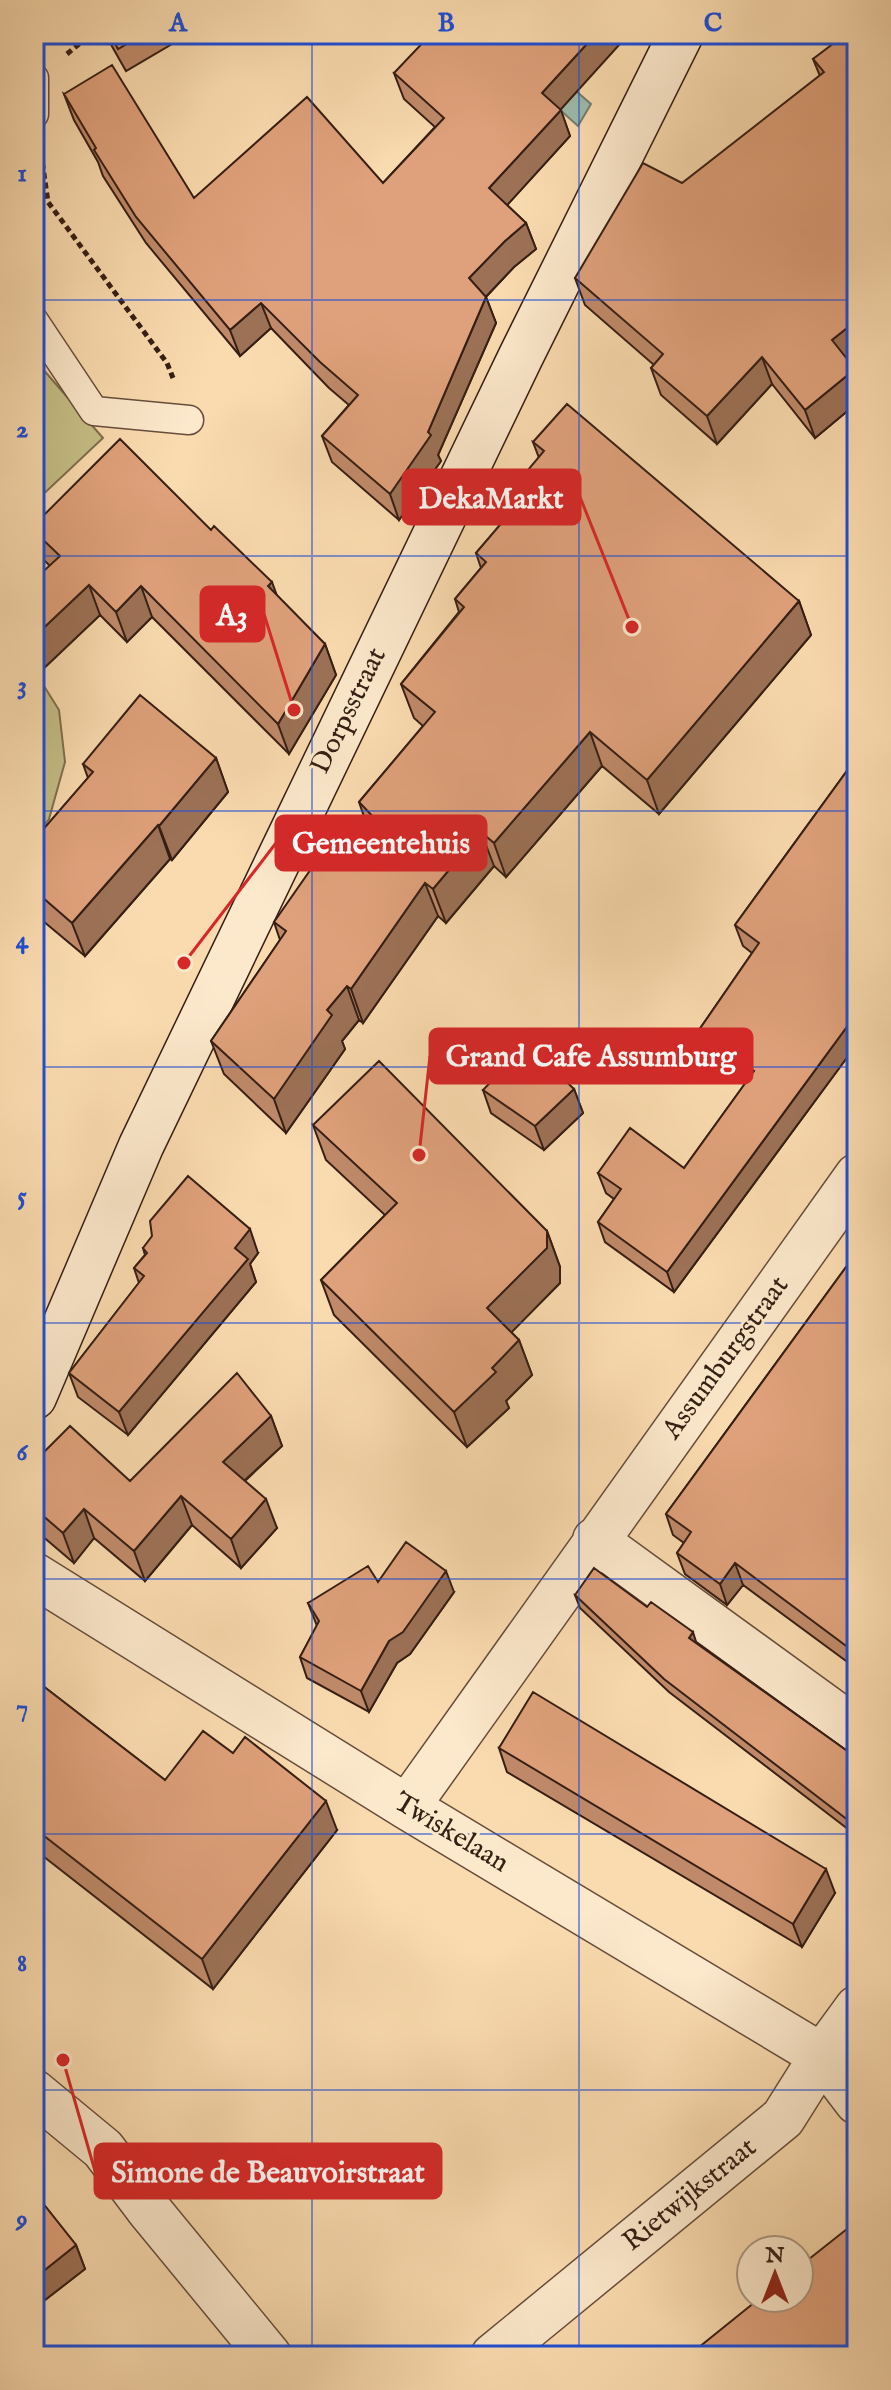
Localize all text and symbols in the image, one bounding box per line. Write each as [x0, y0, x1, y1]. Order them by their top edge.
text: A [168, 7, 188, 40]
text: B [437, 7, 455, 40]
text: C [704, 7, 723, 40]
text: 1 [17, 157, 27, 190]
text: 2 [16, 413, 28, 446]
callout: DekaMarkt [403, 470, 580, 524]
text: DekaMarkt [418, 481, 564, 519]
callout: A3 [201, 587, 264, 641]
text: A3 [215, 598, 248, 636]
street label: Dorpsstraat [303, 642, 395, 780]
text: 3 [17, 669, 27, 702]
callout: Gemeentehuis [276, 816, 486, 870]
text: Gemeentehuis [292, 826, 470, 864]
text: 4 [16, 924, 30, 957]
callout: Grand Cafe Assumburg [430, 1029, 752, 1083]
text: Grand Cafe Assumburg [446, 1039, 738, 1077]
text: 5 [17, 1180, 27, 1213]
street label: Assumburgstraat [655, 1269, 797, 1447]
text: 6 [17, 1436, 29, 1469]
text: 7 [16, 1692, 28, 1725]
street label: Twiskelaan [387, 1785, 515, 1881]
text: 8 [17, 1947, 27, 1980]
street label: Rietwijkstraat [616, 2130, 764, 2260]
callout: Simone de Beauvoirstraat [95, 2144, 441, 2198]
text: Simone de Beauvoirstraat [111, 2155, 425, 2193]
text: 9 [15, 2203, 28, 2236]
north arrow [735, 2234, 815, 2314]
text: N [764, 2242, 785, 2270]

